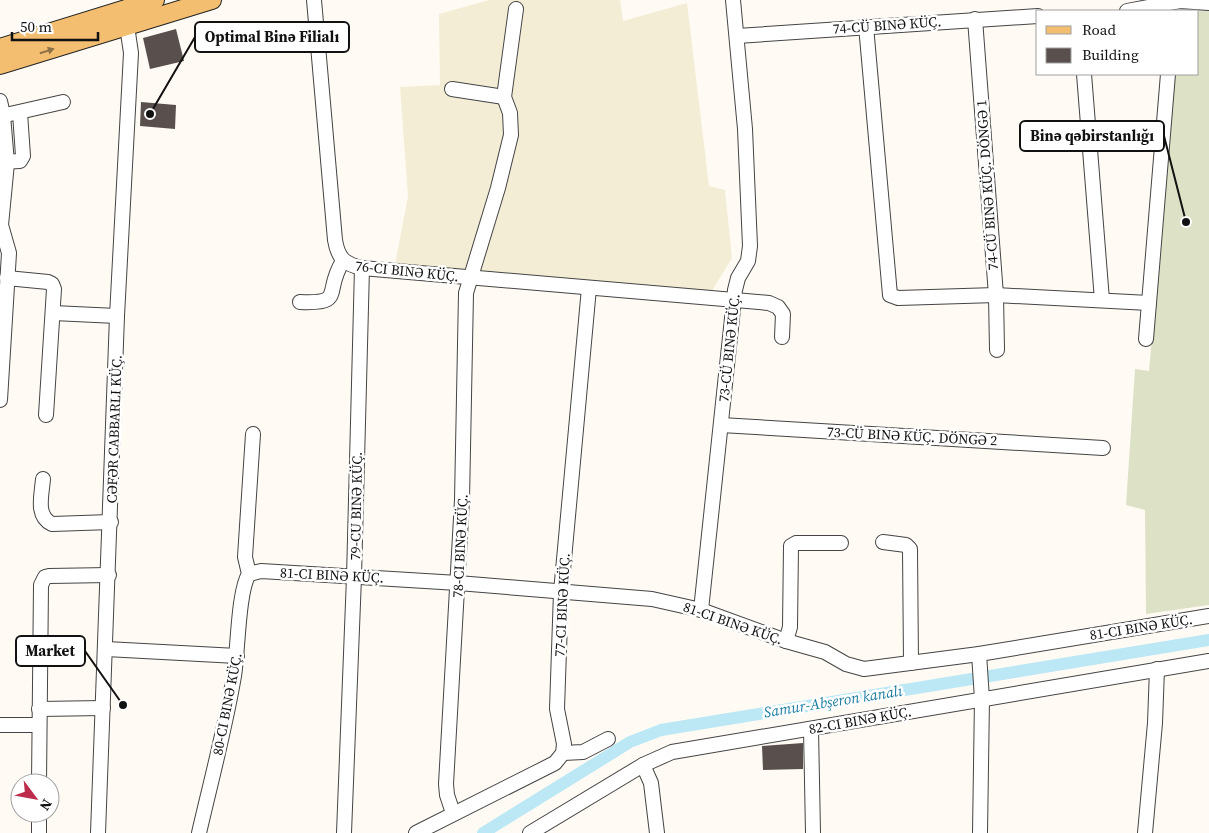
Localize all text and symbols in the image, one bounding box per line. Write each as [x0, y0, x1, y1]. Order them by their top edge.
scale bar [12, 10, 99, 42]
legend [1036, 10, 1199, 75]
street label: 74-CÜ BINƏ KÜÇ. [832, 11, 942, 39]
text: 50 m [20, 16, 52, 37]
text: Road [1082, 19, 1116, 40]
callout: Optimal Binə Filialı [195, 22, 349, 52]
text: Optimal Binə Filialı [205, 26, 339, 47]
text: Building [1082, 44, 1139, 65]
one-way arrow [39, 46, 54, 54]
street label: 74-CÜ BINƏ KÜÇ. DÖNGƏ 1 [971, 99, 1003, 271]
callout: Binə qəbirstanlığı [1020, 121, 1164, 151]
text: Binə qəbirstanlığı [1030, 125, 1154, 146]
street label: 76-CI BINƏ KÜÇ. [354, 256, 460, 286]
street label: 73-CÜ BINƏ KÜÇ. [713, 293, 745, 403]
street label: CƏFƏR CABBARLI KÜÇ. [101, 354, 127, 504]
street label: 73-CÜ BINƏ KÜÇ. DÖNGƏ 2 [826, 422, 998, 450]
street label: 79-CU BINƏ KÜÇ. [345, 451, 367, 561]
street label: 78-CI BINƏ KÜÇ. [447, 494, 473, 598]
street label: 77-CI BINƏ KÜÇ. [549, 553, 575, 657]
street label: 81-CI BINƏ KÜÇ. [280, 562, 384, 588]
street label: 81-CI BINƏ KÜÇ. [681, 597, 785, 649]
street label: 81-CI BINƏ KÜÇ. [1088, 609, 1194, 645]
callout: Market [16, 636, 85, 666]
text: Market [25, 640, 75, 661]
street label: 80-CI BINƏ KÜÇ. [207, 651, 247, 757]
water label: Samur-Abşeron kanalı [762, 680, 904, 722]
street label: 82-CI BINƏ KÜÇ. [807, 701, 913, 739]
north arrow [10, 773, 60, 823]
text: N [35, 795, 57, 815]

